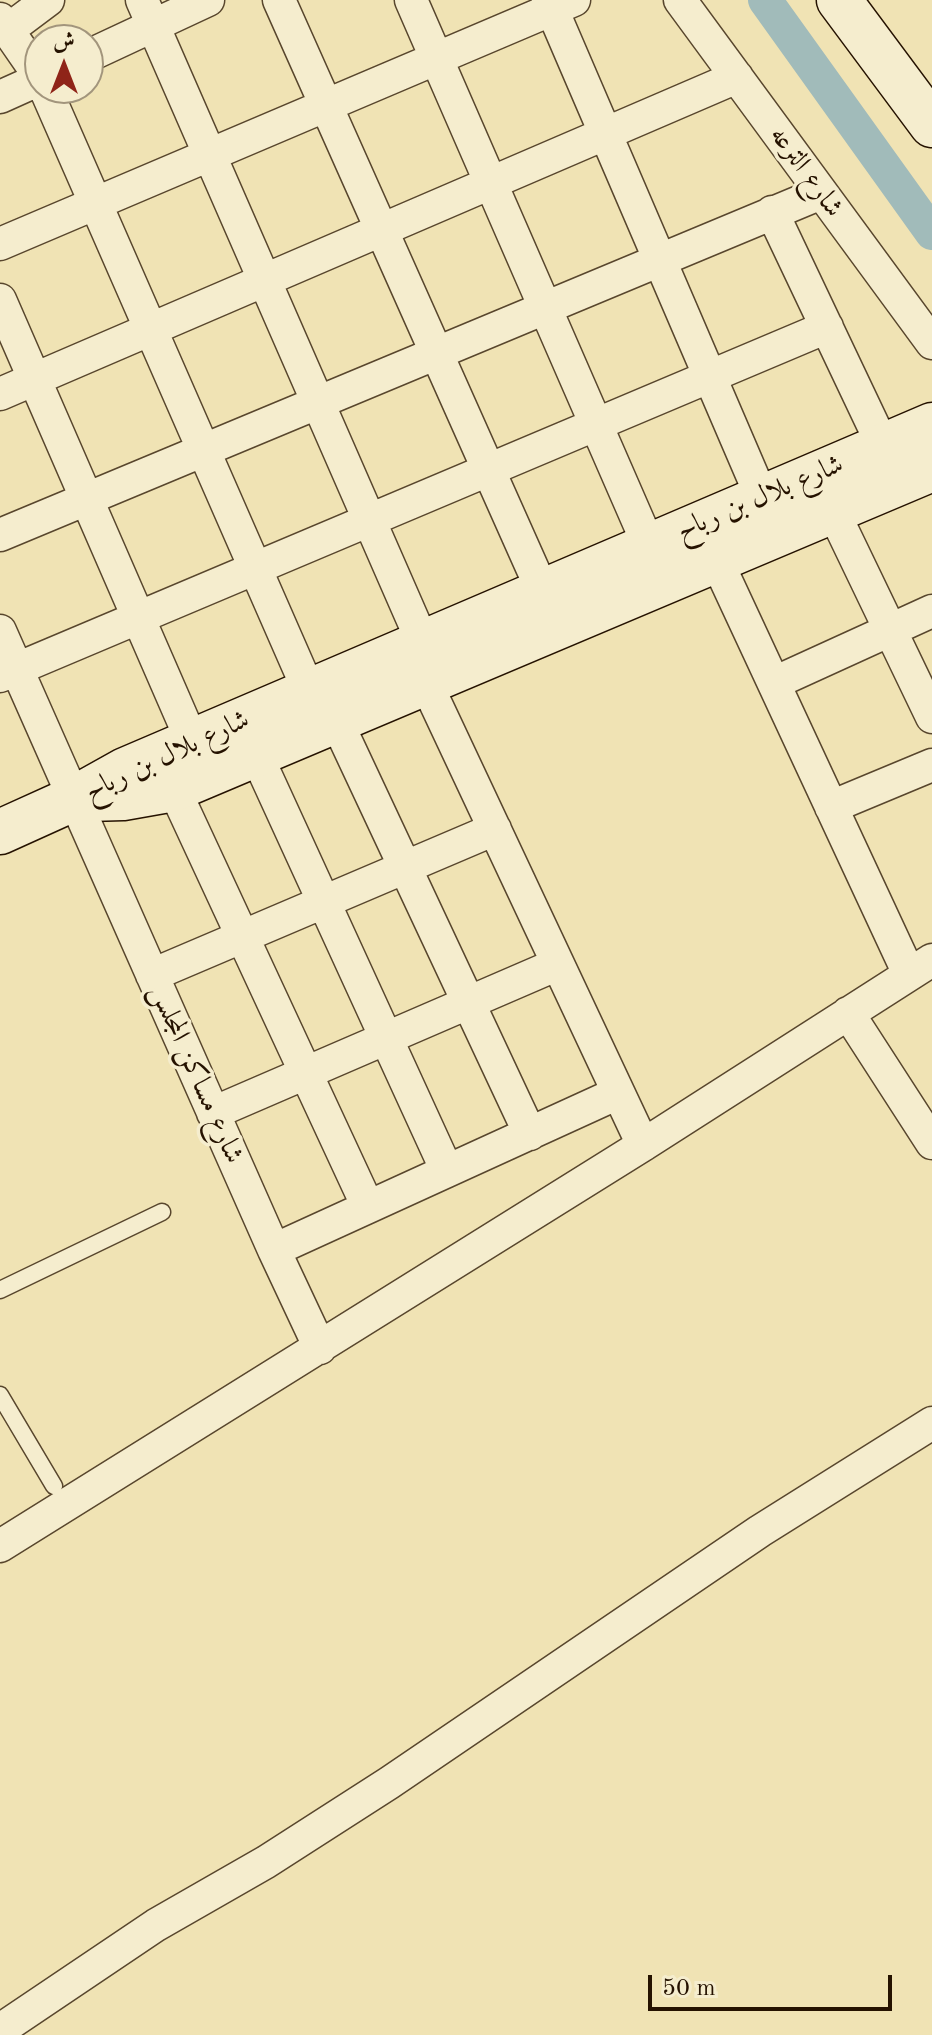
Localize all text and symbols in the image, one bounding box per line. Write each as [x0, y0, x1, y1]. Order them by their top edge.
north arrow [24, 24, 104, 104]
text: ش [53, 31, 75, 53]
street label: شارع الترعه [762, 120, 850, 224]
street label: شارع بلال بن رباح [671, 448, 849, 548]
street label: شارع بلال بن رباح [79, 703, 255, 809]
street label: شارع مساكن المجلس [141, 979, 251, 1169]
scale bar [652, 1959, 896, 2009]
text: 50 m [662, 1977, 716, 2001]

